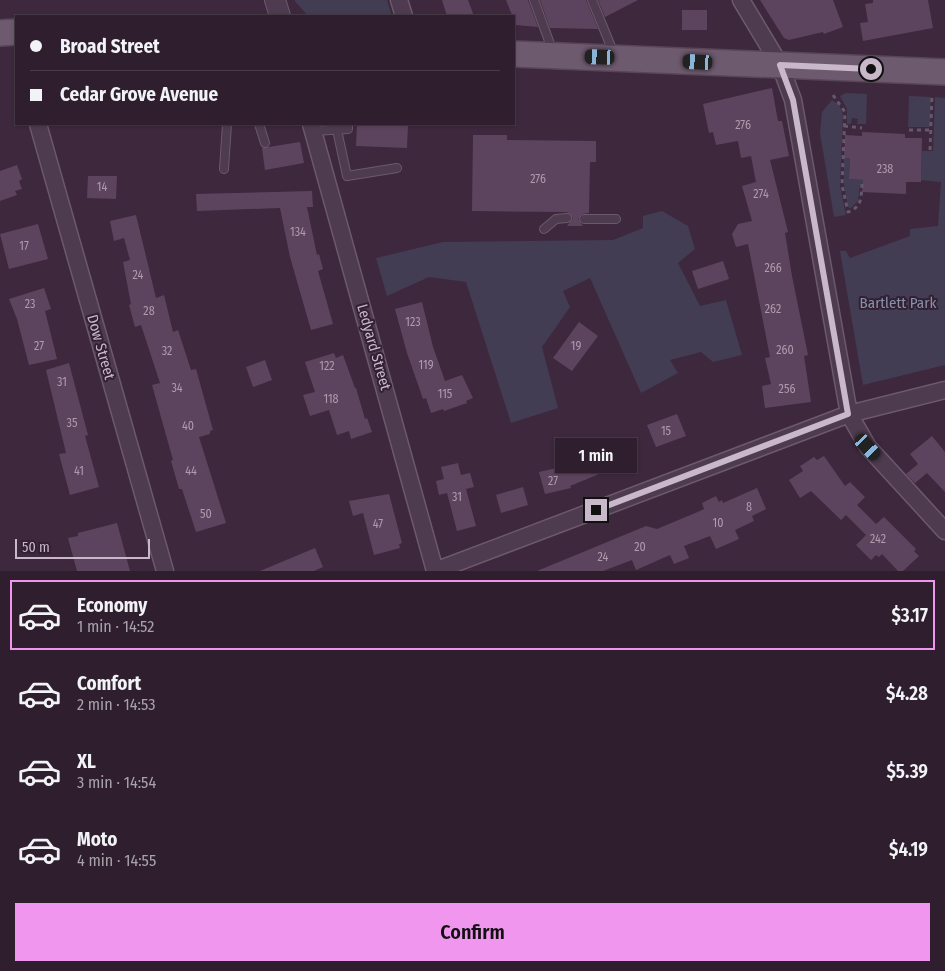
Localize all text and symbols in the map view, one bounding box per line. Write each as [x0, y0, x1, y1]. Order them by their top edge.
text: Broad Street [60, 35, 160, 58]
car [584, 49, 615, 65]
car [682, 54, 713, 70]
route start [860, 58, 882, 80]
text: Cedar Grove Avenue [60, 83, 218, 106]
house number: 276 [735, 118, 751, 132]
house number: 238 [877, 162, 893, 176]
house number: 276 [530, 172, 546, 186]
house number: 14 [97, 180, 107, 194]
house number: 274 [753, 187, 769, 201]
house number: 134 [290, 225, 306, 239]
house number: 17 [19, 239, 29, 253]
house number: 266 [764, 261, 782, 275]
house number: 24 [133, 268, 144, 282]
park label: Bartlett Park [860, 294, 936, 312]
house number: 23 [25, 297, 35, 311]
street label: Ledyard Street [353, 302, 395, 392]
house number: 262 [765, 302, 781, 316]
house number: 28 [143, 304, 155, 318]
street label: Dow Street [83, 312, 119, 382]
house number: 123 [405, 315, 421, 329]
house number: 27 [34, 339, 44, 353]
house number: 19 [571, 339, 581, 353]
house number: 260 [776, 343, 794, 357]
house number: 32 [162, 344, 172, 358]
house number: 119 [418, 358, 434, 372]
house number: 122 [319, 359, 335, 373]
house number: 31 [57, 375, 67, 389]
house number: 34 [171, 381, 183, 395]
house number: 256 [779, 382, 795, 396]
house number: 115 [438, 387, 453, 401]
house number: 118 [323, 392, 339, 406]
house number: 35 [67, 416, 78, 430]
house number: 40 [182, 419, 194, 433]
house number: 15 [661, 424, 672, 438]
car [852, 431, 883, 463]
callout: 1 min [555, 438, 637, 472]
text: 1 min [579, 446, 613, 465]
house number: 41 [74, 464, 84, 478]
house number: 44 [185, 464, 197, 478]
house number: 27 [548, 474, 558, 488]
house number: 31 [452, 490, 462, 504]
route end [585, 499, 607, 521]
house number: 8 [746, 500, 752, 514]
house number: 50 [200, 507, 212, 521]
house number: 10 [713, 516, 723, 530]
house number: 47 [373, 517, 383, 531]
house number: 242 [870, 532, 886, 546]
scale bar [15, 536, 150, 559]
text: 50 m [22, 539, 50, 556]
house number: 20 [634, 540, 646, 554]
house number: 24 [598, 550, 609, 564]
icon: car [17, 593, 62, 638]
text: Economy [77, 594, 147, 617]
text: $3.17 [891, 604, 928, 627]
text: 1 min · 14:52 [77, 617, 154, 636]
icon: car [17, 671, 62, 716]
text: Comfort [77, 672, 141, 695]
text: $4.28 [886, 682, 928, 705]
text: 2 min · 14:53 [77, 695, 155, 714]
icon: car [17, 749, 62, 794]
text: XL [77, 750, 96, 773]
text: $5.39 [886, 760, 928, 783]
text: 3 min · 14:54 [77, 773, 156, 792]
icon: car [17, 827, 62, 872]
text: Moto [77, 828, 117, 851]
text: $4.19 [889, 838, 928, 861]
text: 4 min · 14:55 [77, 851, 156, 870]
button: Confirm [15, 903, 930, 961]

